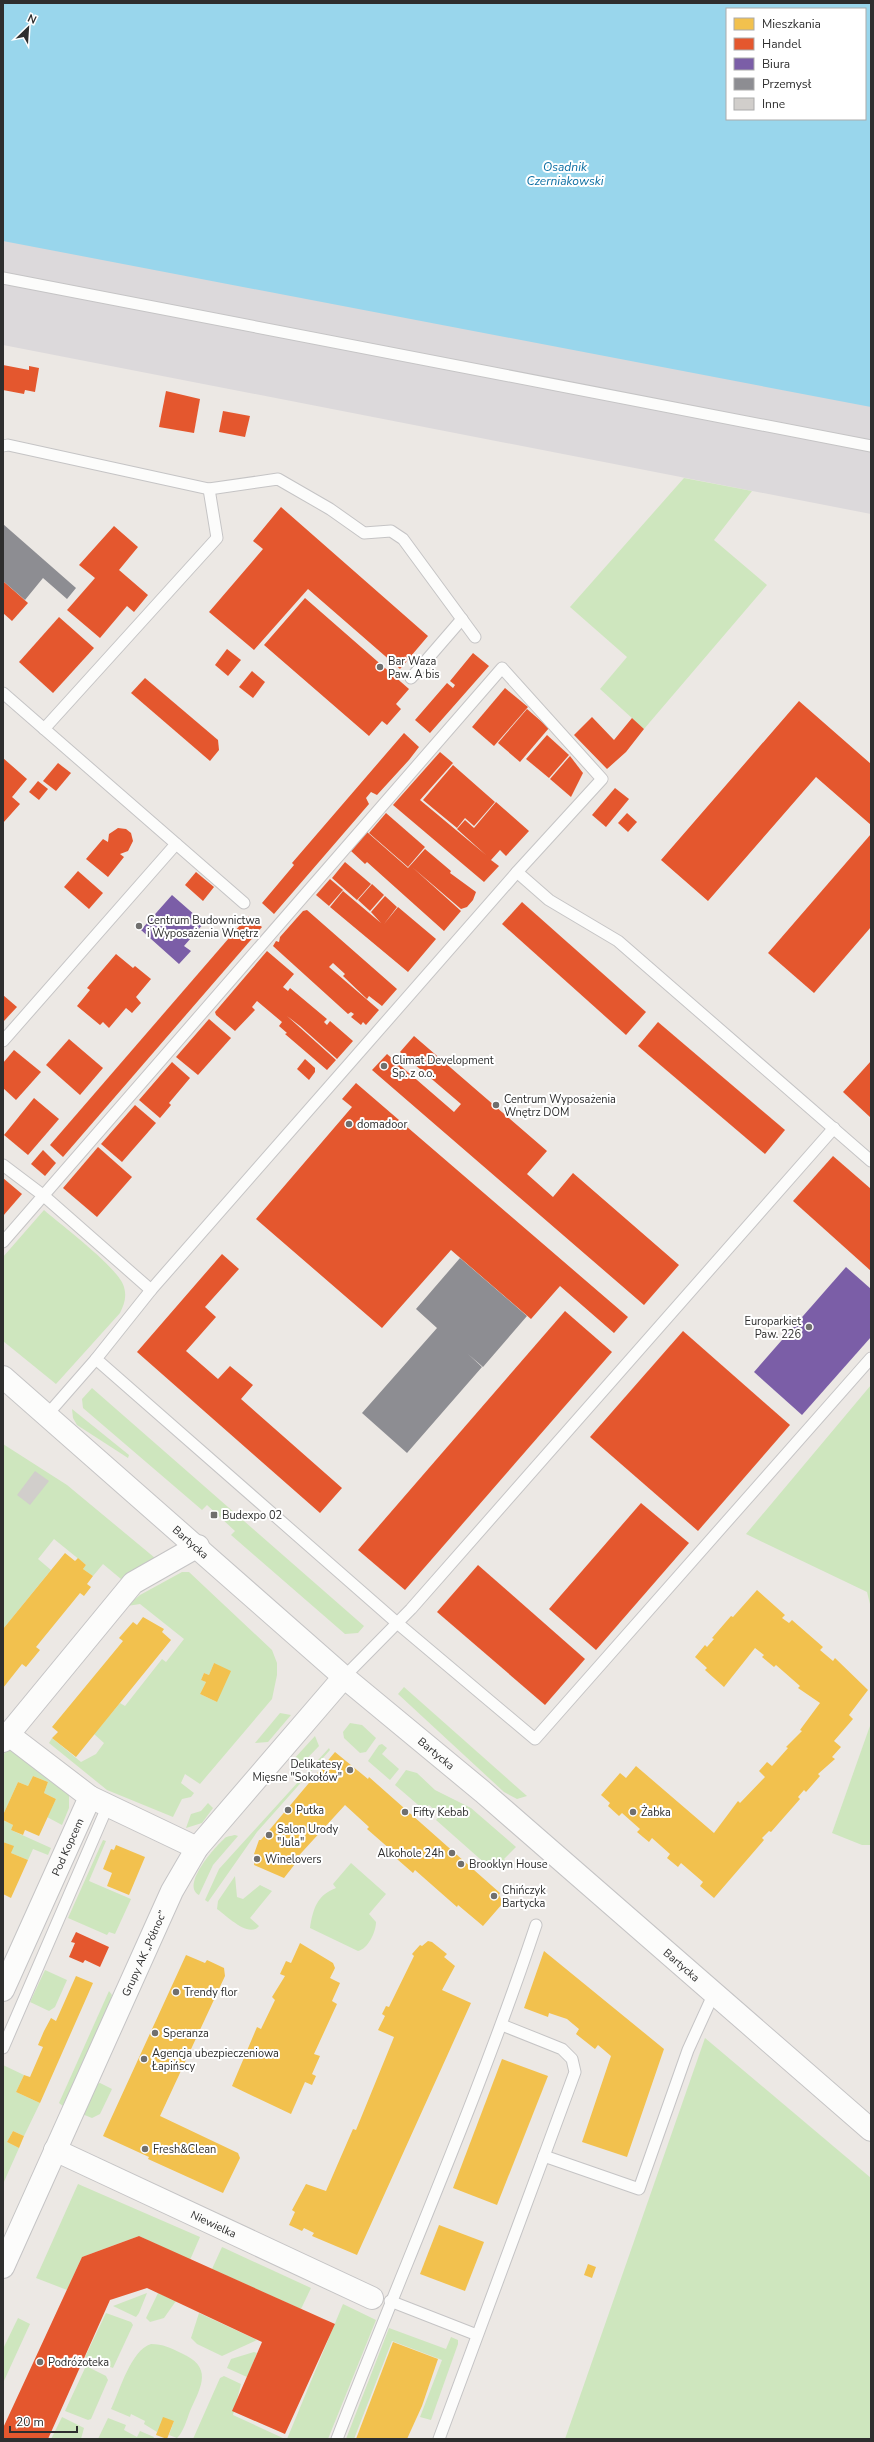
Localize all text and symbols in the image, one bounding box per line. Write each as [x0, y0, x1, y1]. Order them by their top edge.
north arrow [8, 8, 48, 48]
legend [726, 8, 866, 120]
text: N [25, 11, 39, 28]
text: Mieszkania [762, 16, 821, 32]
text: Handel [762, 36, 802, 52]
text: Biura [762, 56, 790, 72]
text: Przemysł [762, 76, 812, 92]
text: Inne [762, 96, 785, 112]
water label: Osadnik Czerniakowski [527, 159, 604, 189]
place label: Bar Waza Paw. A bis [388, 654, 440, 682]
marker: Bar Waza Paw. A bis [375, 662, 385, 672]
place label: Centrum Budownictwa i Wyposażenia Wnętrz [147, 913, 261, 941]
marker: Centrum Budownictwa i Wyposażenia Wnętrz [134, 921, 144, 931]
place label: Climat Development Sp. z o.o. [392, 1053, 494, 1081]
marker: Climat Development Sp. z o.o. [379, 1061, 389, 1071]
place label: Centrum Wyposażenia Wnętrz DOM [504, 1092, 616, 1120]
marker: Centrum Wyposażenia Wnętrz DOM [491, 1100, 501, 1110]
place label: domadoor [357, 1117, 407, 1132]
marker: domadoor [344, 1119, 354, 1129]
place label: Europarkiet Paw. 226 [745, 1314, 801, 1342]
marker: Europarkiet Paw. 226 [804, 1322, 814, 1332]
place label: Budexpo 02 [222, 1508, 282, 1523]
marker: Budexpo 02 [209, 1510, 219, 1520]
street label: Bartycka [169, 1523, 212, 1563]
street label: Bartycka [414, 1734, 458, 1773]
place label: Delikatesy Mięsne "Sokołów" [253, 1757, 342, 1785]
marker: Delikatesy Mięsne "Sokołów" [345, 1765, 355, 1775]
place label: Putka [296, 1803, 324, 1818]
marker: Putka [283, 1805, 293, 1815]
place label: Fifty Kebab [413, 1805, 469, 1820]
place label: Żabka [641, 1805, 671, 1820]
marker: Fifty Kebab [400, 1807, 410, 1817]
marker: Żabka [628, 1807, 638, 1817]
street label: Pod Kopcem [48, 1816, 87, 1878]
place label: Salon Urody "Jula" [277, 1822, 338, 1850]
marker: Salon Urody "Jula" [264, 1830, 274, 1840]
place label: Alkohole 24h [378, 1846, 444, 1861]
marker: Alkohole 24h [447, 1848, 457, 1858]
place label: Winelovers [265, 1852, 322, 1867]
marker: Winelovers [252, 1854, 262, 1864]
place label: Brooklyn House [469, 1857, 548, 1872]
marker: Brooklyn House [456, 1859, 466, 1869]
place label: Chińczyk Bartycka [502, 1883, 546, 1911]
marker: Chińczyk Bartycka [489, 1891, 499, 1901]
street label: Grupy AK „Północ” [119, 1908, 170, 1999]
street label: Bartycka [660, 1945, 703, 1985]
place label: Trendy flor [184, 1985, 238, 2000]
marker: Trendy flor [171, 1987, 181, 1997]
place label: Speranza [163, 2026, 209, 2041]
marker: Speranza [150, 2028, 160, 2038]
place label: Agencja ubezpieczeniowa Łapińscy [151, 2046, 279, 2074]
marker: Agencja ubezpieczeniowa Łapińscy [139, 2054, 149, 2064]
place label: Fresh&Clean [153, 2142, 216, 2157]
marker: Fresh&Clean [140, 2144, 150, 2154]
street label: Niewielka [188, 2207, 239, 2242]
place label: Podróżoteka [48, 2355, 109, 2370]
marker: Podróżoteka [35, 2357, 45, 2367]
scale bar [10, 2408, 77, 2434]
text: 20 m [16, 2414, 44, 2430]

